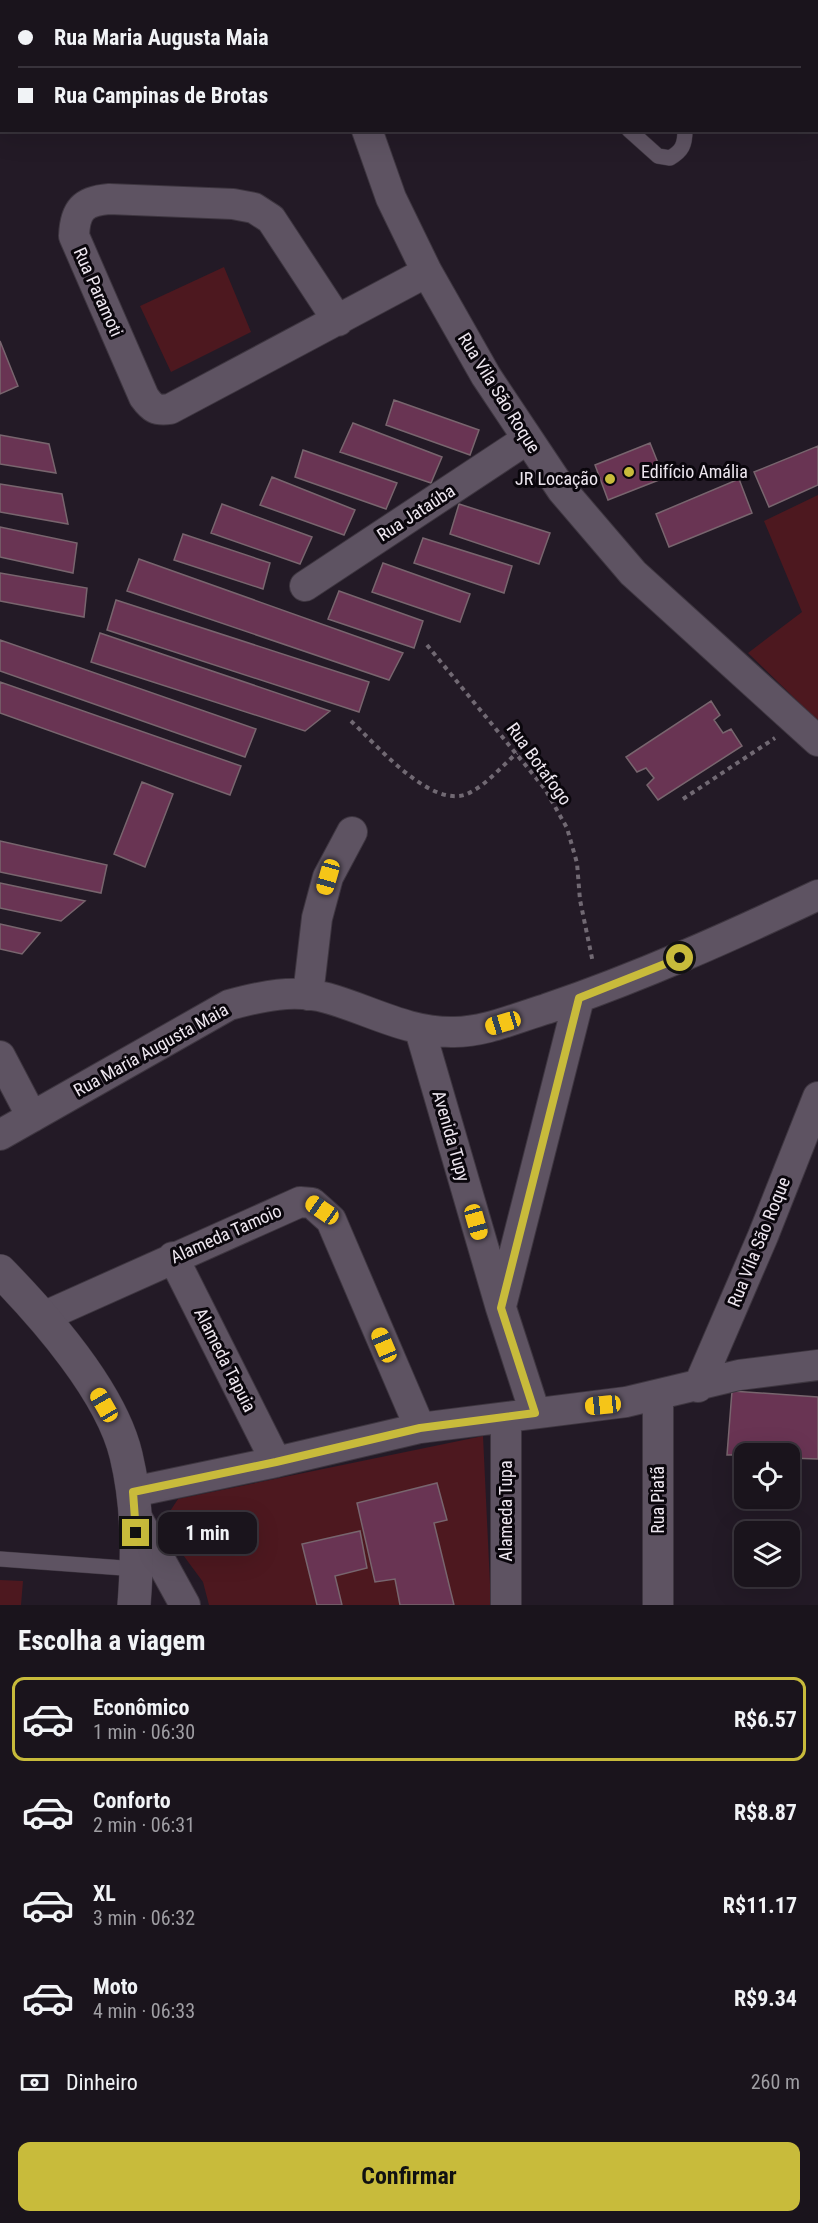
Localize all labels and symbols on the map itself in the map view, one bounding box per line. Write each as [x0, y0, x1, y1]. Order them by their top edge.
street label: Rua Paramoti [69, 244, 127, 340]
street label: Rua Vila São Roque [454, 329, 545, 457]
place label: Edifício Amália [641, 461, 748, 482]
marker: Edifício Amália [622, 465, 636, 479]
place label: JR Locação [515, 468, 598, 489]
marker: JR Locação [603, 472, 617, 486]
street label: Rua Jataúba [373, 480, 459, 545]
street label: Rua Botafogo [503, 719, 576, 809]
car [314, 857, 342, 897]
route start [666, 944, 693, 971]
street label: Rua Maria Augusta Maia [70, 998, 232, 1101]
car [483, 1009, 523, 1037]
street label: Avenida Tupy [428, 1088, 475, 1184]
street label: Rua Vila São Roque [723, 1174, 794, 1310]
car [302, 1192, 342, 1228]
street label: Alameda Tamoio [167, 1200, 285, 1267]
car [462, 1202, 490, 1242]
street label: Alameda Tapuia [190, 1304, 261, 1415]
car [369, 1325, 399, 1365]
car [87, 1385, 121, 1425]
car [584, 1394, 622, 1416]
street label: Alameda Tupa [495, 1460, 516, 1562]
street label: Rua Piatã [647, 1466, 668, 1534]
callout: 1 min [157, 1512, 256, 1554]
route end [122, 1519, 149, 1546]

